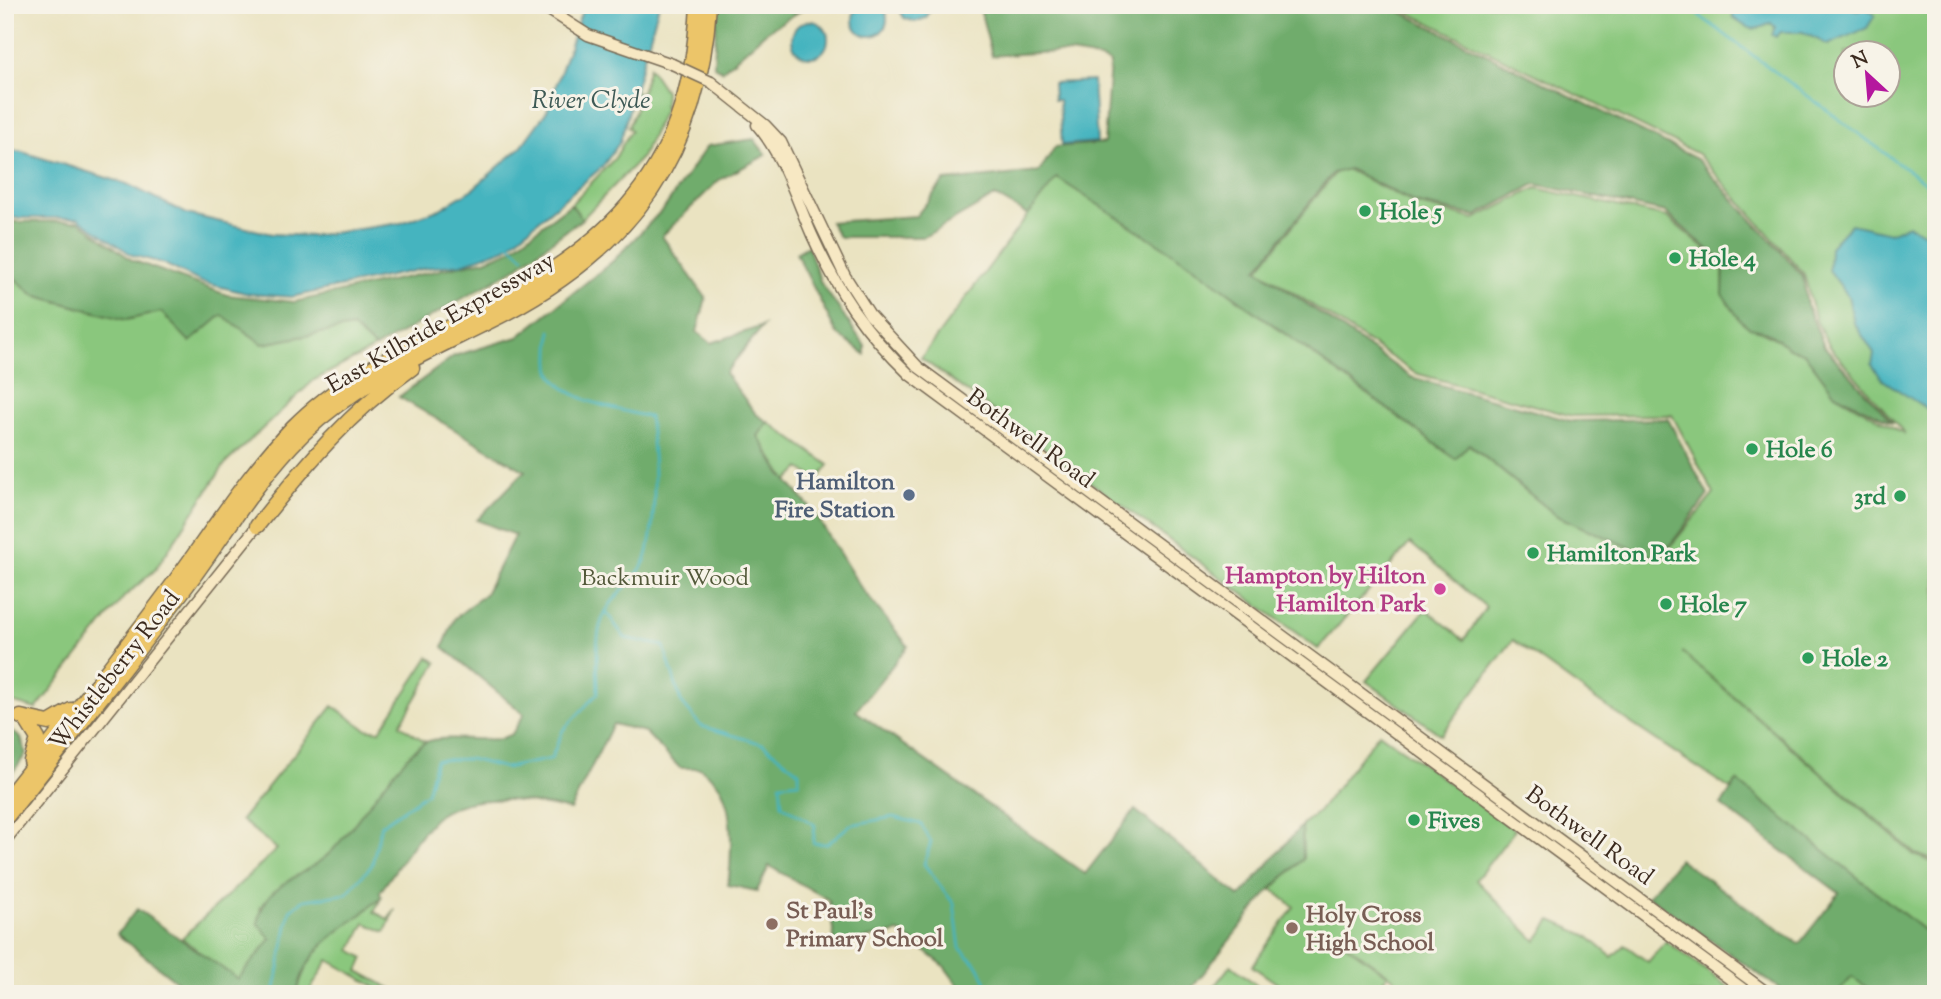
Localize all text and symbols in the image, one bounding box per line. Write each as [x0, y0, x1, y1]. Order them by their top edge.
north arrow [1832, 38, 1902, 108]
text: N [1848, 46, 1873, 76]
water label: River Clyde [532, 83, 650, 120]
place label: Hole 5 [1379, 196, 1443, 230]
marker: Hole 5 [1357, 203, 1373, 219]
place label: Hole 4 [1689, 243, 1756, 277]
street label: East Kilbride Expressway [321, 244, 561, 403]
marker: Hole 4 [1667, 250, 1683, 266]
street label: Bothwell Road [959, 381, 1101, 498]
place label: Hole 6 [1766, 434, 1833, 468]
marker: Hole 6 [1744, 441, 1760, 457]
place label: Hamilton Fire Station [775, 466, 896, 528]
place label: 3rd [1854, 481, 1886, 515]
marker: Hamilton Fire Station [901, 487, 917, 503]
marker: 3rd [1892, 488, 1908, 504]
place label: Hamilton Park [1547, 538, 1698, 572]
marker: Hamilton Park [1525, 545, 1541, 561]
place label: Hampton by Hilton Hamilton Park [1225, 560, 1427, 622]
park label: Backmuir Wood [581, 562, 749, 596]
marker: Hampton by Hilton Hamilton Park [1432, 581, 1448, 597]
street label: Whistleberry Road [42, 583, 190, 759]
place label: Hole 7 [1680, 589, 1747, 623]
marker: Hole 7 [1658, 596, 1674, 612]
place label: Hole 2 [1822, 643, 1889, 677]
marker: Hole 2 [1800, 650, 1816, 666]
street label: Bothwell Road [1518, 778, 1660, 895]
place label: Fives [1428, 805, 1480, 839]
marker: Fives [1406, 812, 1422, 828]
place label: St Paul's Primary School [786, 895, 944, 957]
place label: Holy Cross High School [1306, 899, 1435, 961]
marker: St Paul's Primary School [764, 916, 780, 932]
marker: Holy Cross High School [1284, 920, 1300, 936]

